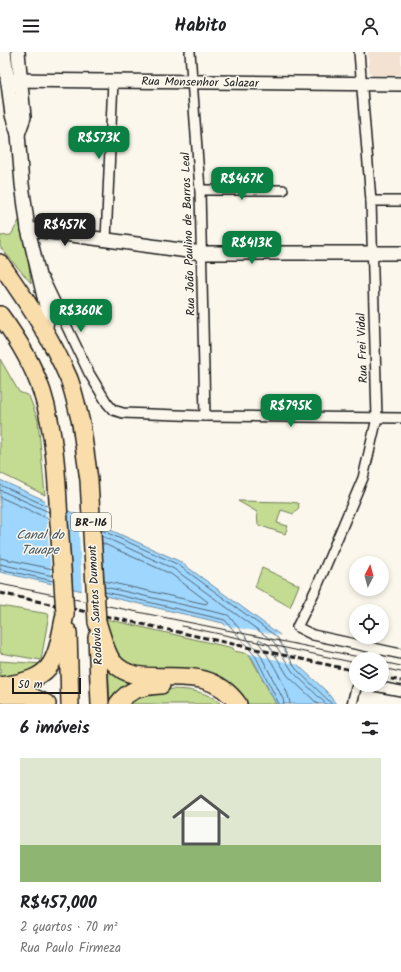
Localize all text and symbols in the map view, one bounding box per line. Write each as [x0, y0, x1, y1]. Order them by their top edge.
text: Habito [174, 12, 227, 41]
icon: menu [20, 15, 42, 37]
icon: person [359, 15, 381, 37]
street label: Rua Monsenhor Salazar [141, 72, 260, 93]
pin: R$573K [66, 126, 132, 160]
text: R$573K [77, 128, 121, 149]
street label: Rua João Paulino de Barros Leal [176, 152, 201, 316]
pin: R$467K [209, 167, 275, 201]
text: R$467K [220, 169, 264, 190]
pin: R$457K [32, 213, 98, 247]
text: R$457K [43, 215, 87, 236]
pin: R$413K [219, 231, 285, 265]
text: R$413K [231, 233, 273, 254]
pin: R$360K [48, 299, 114, 333]
text: R$360K [59, 301, 103, 322]
street label: Rua Frei Vidal [352, 312, 373, 383]
pin: R$795K [258, 394, 324, 428]
text: R$795K [270, 396, 312, 417]
road number: BR-116 [71, 513, 111, 531]
water label: Canal do Tauape [16, 525, 65, 561]
street label: Rodovia Santos Dumont [83, 544, 108, 665]
north arrow [349, 556, 389, 596]
map controls [349, 556, 389, 692]
button: locate [349, 604, 389, 644]
button: layers [349, 652, 389, 692]
scale bar [12, 676, 81, 695]
text: 50 m [18, 676, 43, 694]
text: 6 imóveis [20, 715, 90, 742]
icon: filters [359, 717, 381, 739]
icon: home [165, 784, 237, 856]
text: R$457,000 [20, 890, 97, 917]
text: 2 quartos · 70 m² [20, 917, 118, 938]
text: Rua Paulo Firmeza [20, 938, 121, 959]

